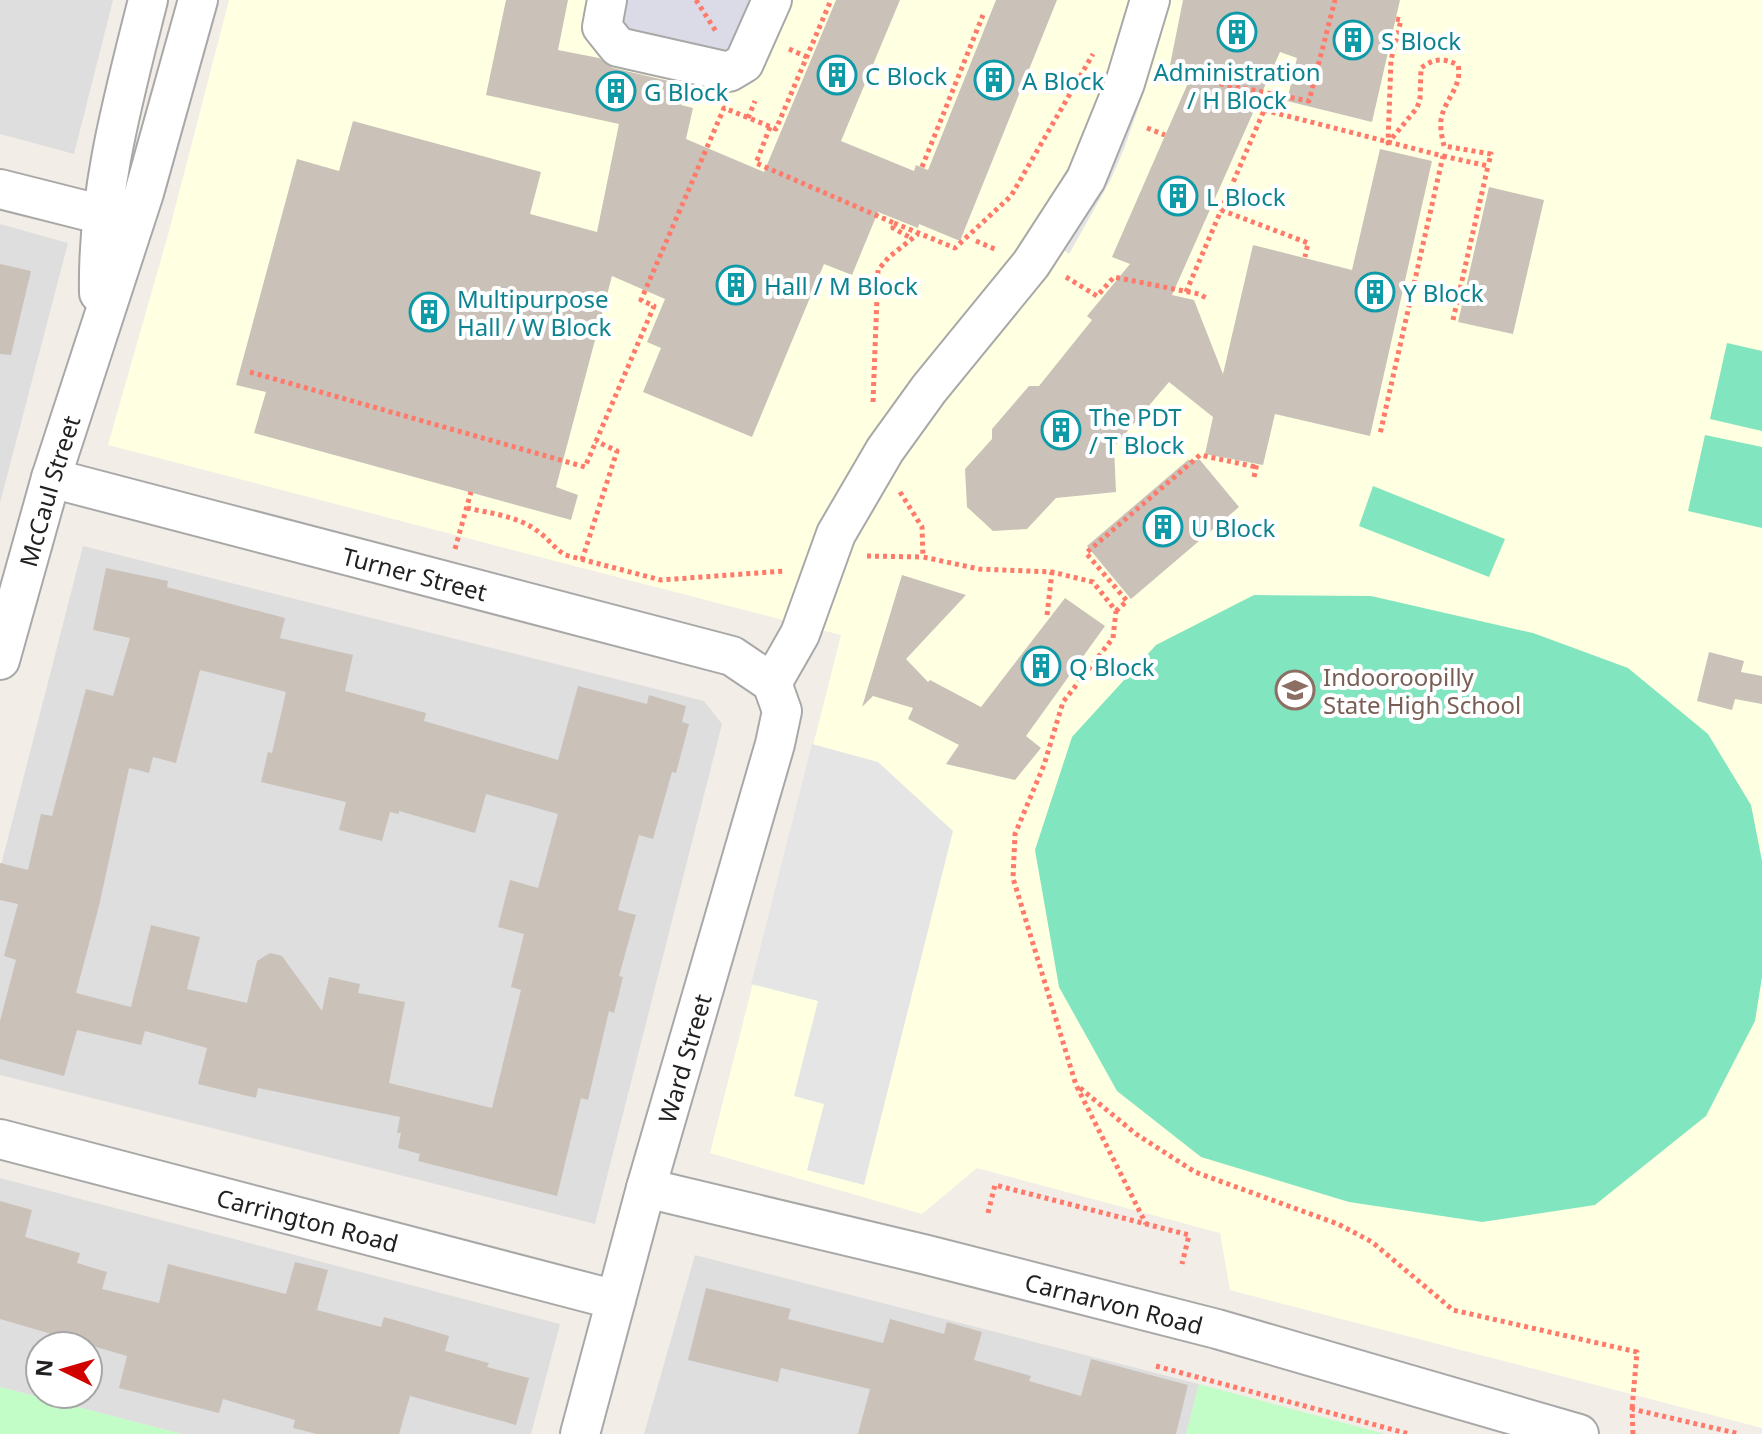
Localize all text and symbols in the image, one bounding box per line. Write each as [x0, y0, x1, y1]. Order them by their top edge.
building icon: Administration / H Block [1216, 11, 1258, 53]
building icon: S Block [1332, 19, 1374, 61]
place label: S Block [1381, 24, 1461, 57]
building icon: C Block [816, 54, 858, 96]
place label: Administration / H Block [1153, 55, 1321, 116]
place label: C Block [865, 59, 947, 92]
building icon: A Block [973, 59, 1015, 101]
place label: A Block [1022, 64, 1104, 97]
building icon: G Block [595, 70, 637, 112]
place label: G Block [644, 75, 729, 108]
building icon: L Block [1157, 175, 1199, 217]
place label: L Block [1206, 180, 1286, 213]
building icon: Hall / M Block [715, 264, 757, 306]
place label: Hall / M Block [764, 269, 918, 302]
building icon: Y Block [1354, 271, 1396, 313]
place label: Y Block [1403, 276, 1484, 309]
place label: Multipurpose Hall / W Block [457, 282, 611, 343]
building icon: Multipurpose Hall / W Block [408, 291, 450, 333]
place label: The PDT / T Block [1089, 400, 1185, 461]
building icon: The PDT / T Block [1040, 409, 1082, 451]
street label: McCaul Street [11, 411, 87, 570]
building icon: U Block [1142, 506, 1184, 548]
place label: U Block [1191, 511, 1276, 544]
street label: Turner Street [339, 538, 491, 608]
building icon: Q Block [1020, 645, 1062, 687]
place label: Q Block [1069, 650, 1155, 683]
place label: Indooroopilly State High School [1323, 660, 1521, 721]
school or university icon: Indooroopilly State High School [1274, 669, 1316, 711]
street label: Ward Street [649, 989, 718, 1126]
street label: Carrington Road [213, 1180, 402, 1259]
street label: Carnarvon Road [1022, 1264, 1207, 1341]
north arrow [24, 1330, 104, 1410]
text: N [27, 1358, 59, 1378]

